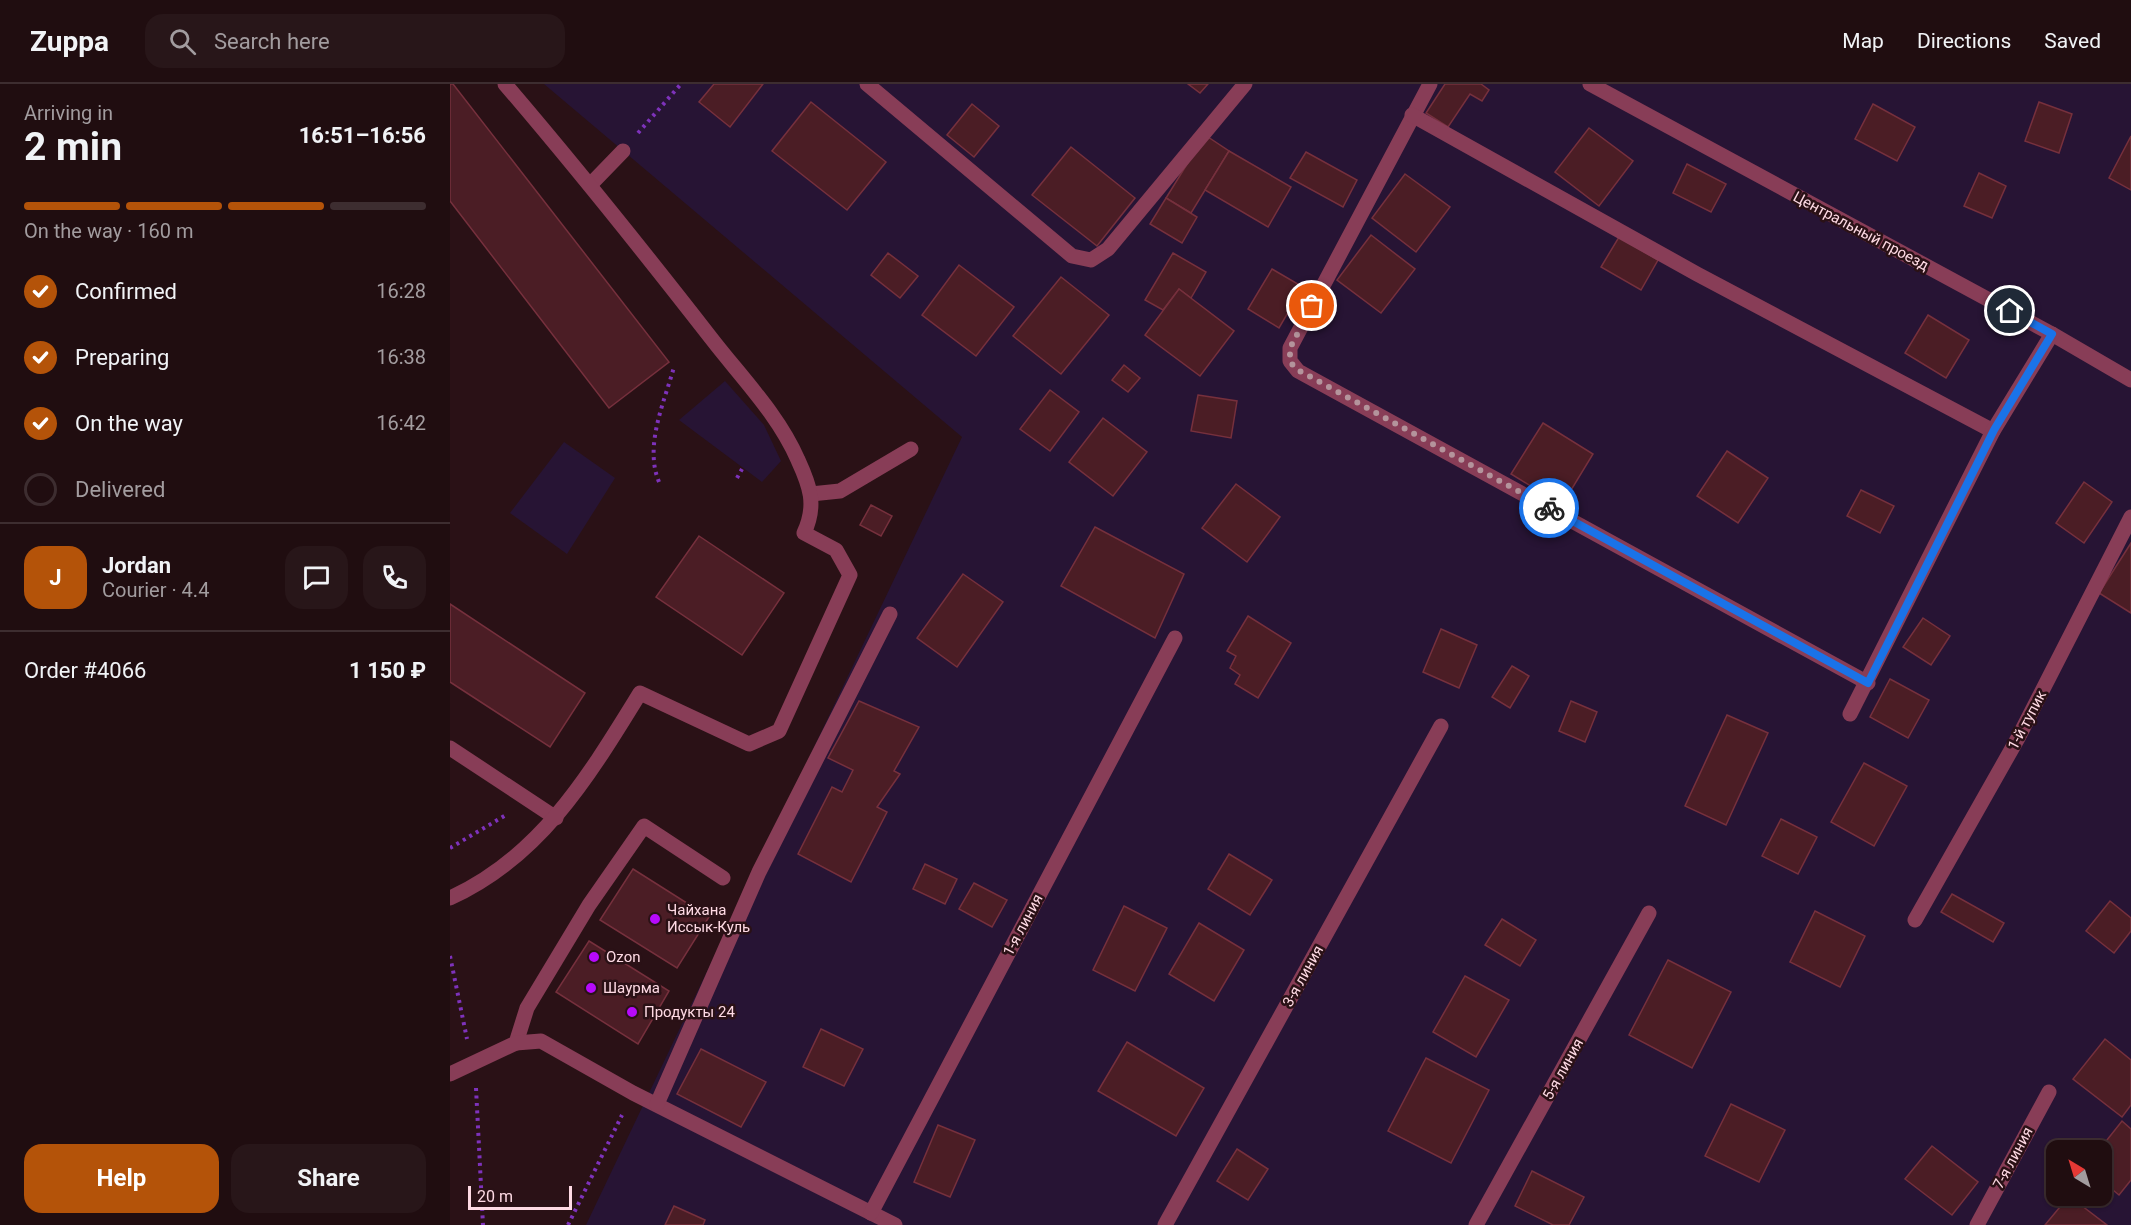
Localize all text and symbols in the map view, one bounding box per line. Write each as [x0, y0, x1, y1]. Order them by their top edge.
search box [145, 14, 565, 68]
text: Zuppa [30, 25, 109, 58]
icon: search [166, 25, 199, 58]
text: Search here [214, 29, 330, 54]
text: Map [1842, 29, 1884, 53]
text: Directions [1917, 29, 2011, 53]
text: Saved [2044, 29, 2101, 53]
text: Arriving in [24, 101, 113, 125]
text: 16:51–16:56 [299, 123, 426, 148]
text: 2 min [24, 124, 122, 170]
street label: Центральный проезд [1790, 188, 1932, 274]
text: On the way · 160 m [24, 219, 193, 243]
icon: check [24, 275, 57, 308]
text: Confirmed [75, 279, 177, 304]
text: 16:28 [376, 279, 426, 303]
pin [1286, 280, 1337, 331]
pin [1984, 285, 2035, 336]
icon: bag [1295, 289, 1328, 322]
icon: home [1993, 294, 2026, 327]
icon: check [24, 341, 57, 374]
text: Preparing [75, 345, 169, 370]
text: 16:38 [376, 345, 426, 369]
icon: check [24, 407, 57, 440]
text: On the way [75, 411, 183, 436]
text: 16:42 [376, 411, 426, 435]
text: Delivered [75, 477, 165, 502]
courier [1519, 478, 1579, 538]
icon: bike [1533, 492, 1566, 525]
button: chat [285, 546, 348, 609]
button: phone [363, 546, 426, 609]
text: Jordan [102, 553, 171, 578]
text: J [49, 565, 62, 590]
text: Courier · 4.4 [102, 578, 209, 602]
text: Order #4066 [24, 658, 146, 683]
text: 1 150 ₽ [349, 658, 426, 683]
street label: 1-й тупик [2004, 687, 2050, 753]
street label: 1-я линия [999, 891, 1047, 959]
place label: Чайхана Иссык-Куль [667, 901, 750, 936]
marker: Чайхана Иссык-Куль [648, 912, 662, 926]
street label: 3-я линия [1279, 942, 1327, 1010]
place label: Ozon [606, 948, 640, 966]
marker: Ozon [587, 950, 601, 964]
place label: Шаурма [603, 979, 660, 997]
marker: Шаурма [584, 981, 598, 995]
place label: Продукты 24 [644, 1003, 735, 1021]
marker: Продукты 24 [625, 1005, 639, 1019]
street label: 5-я линия [1539, 1035, 1587, 1103]
street label: 7-я линия [1989, 1124, 2037, 1192]
north arrow [2046, 1140, 2112, 1206]
map controls [2046, 1140, 2112, 1206]
button: Help [24, 1144, 219, 1213]
button: Share [231, 1144, 426, 1213]
scale bar [468, 1183, 572, 1210]
text: 20 m [477, 1187, 513, 1206]

